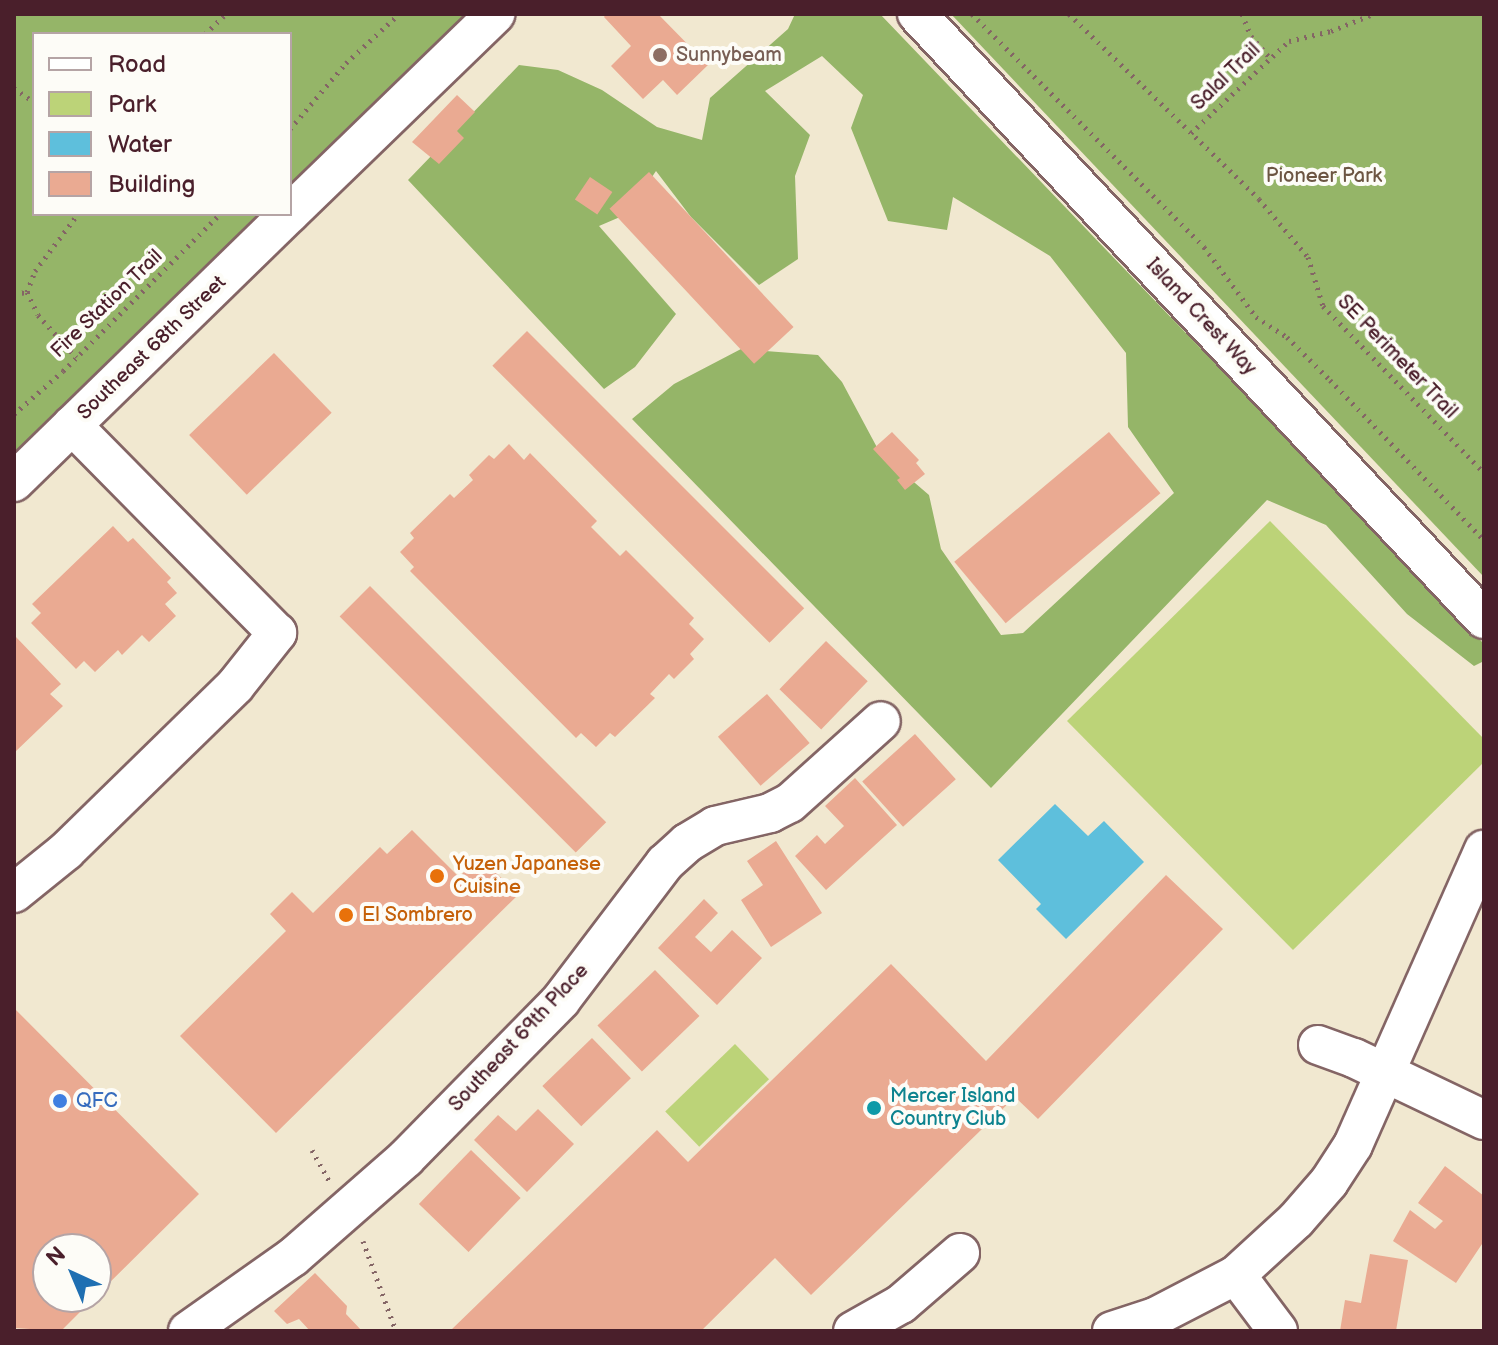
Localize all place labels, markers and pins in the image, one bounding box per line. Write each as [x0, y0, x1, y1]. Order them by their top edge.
place label: Sunnybeam [676, 43, 782, 67]
marker: Sunnybeam [651, 46, 669, 64]
place label: Yuzen Japanese Cuisine [453, 852, 602, 899]
marker: Yuzen Japanese Cuisine [428, 867, 446, 885]
place label: El Sombrero [362, 903, 473, 927]
marker: El Sombrero [337, 906, 355, 924]
place label: Mercer Island Country Club [890, 1084, 1016, 1131]
place label: QFC [76, 1089, 118, 1113]
marker: QFC [51, 1092, 69, 1110]
marker: Mercer Island Country Club [865, 1099, 883, 1117]

